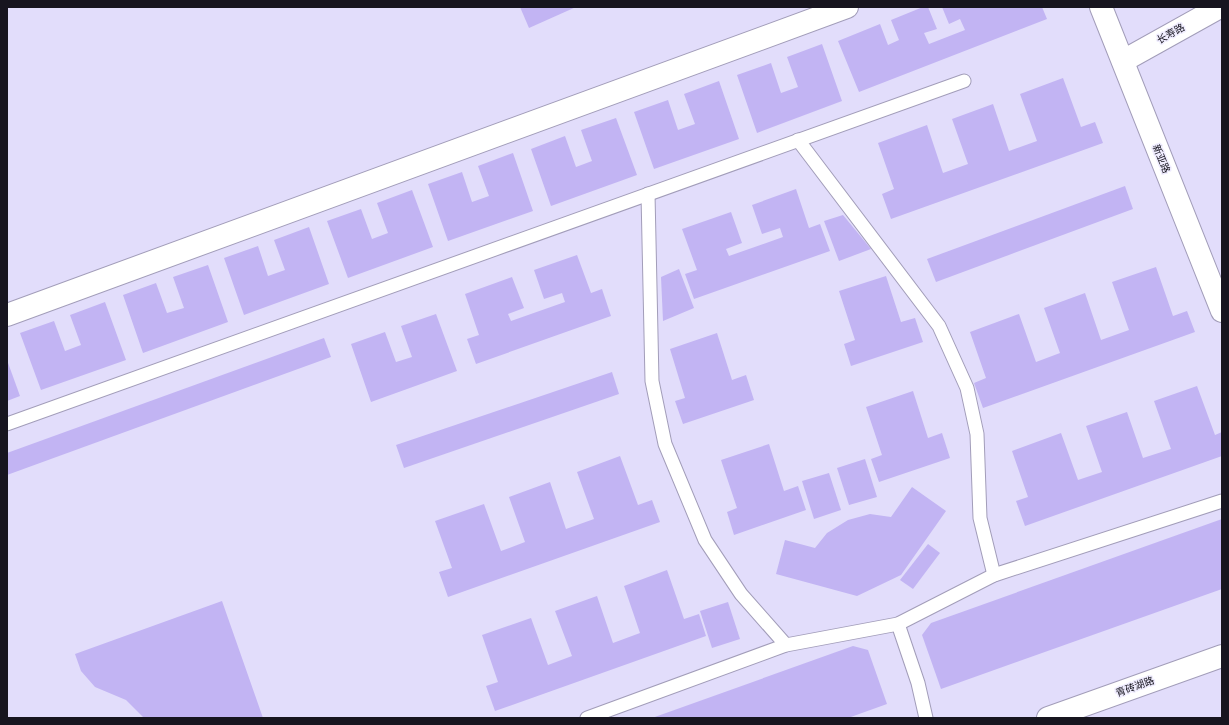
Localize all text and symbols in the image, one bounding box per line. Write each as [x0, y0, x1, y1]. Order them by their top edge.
street label: 长寿路 [1154, 21, 1188, 47]
street label: 新亚路 [1149, 142, 1173, 176]
street label: 青砖湖路 [1114, 674, 1156, 700]

